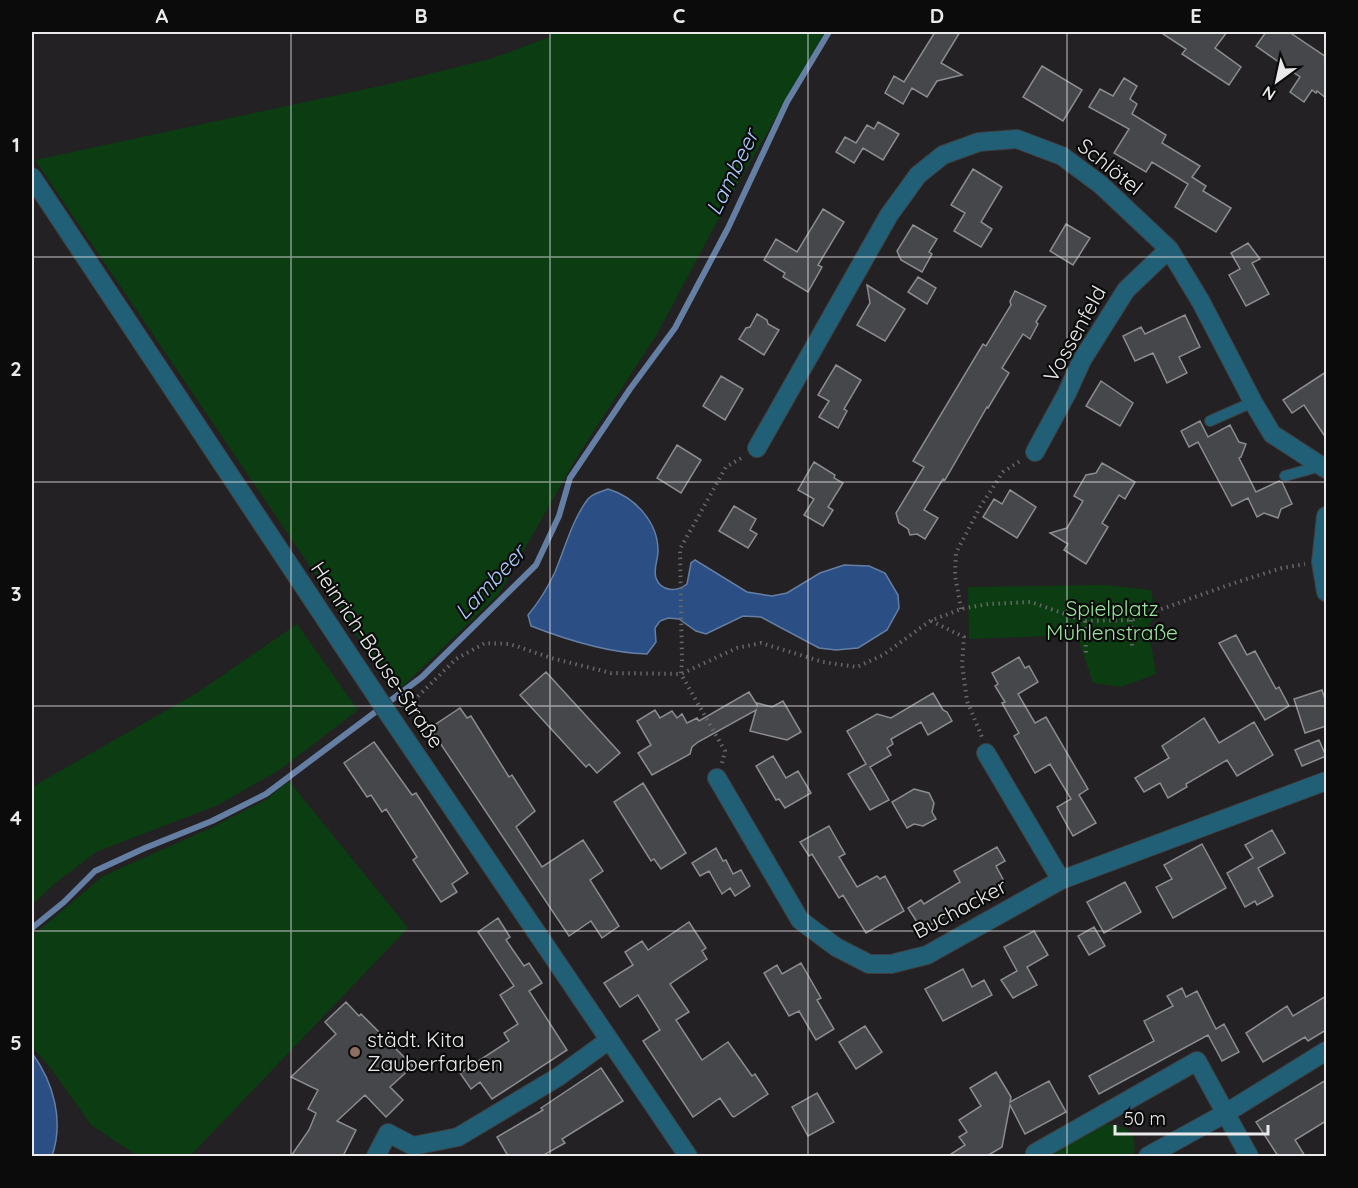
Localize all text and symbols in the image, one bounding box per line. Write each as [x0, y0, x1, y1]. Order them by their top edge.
text: A [156, 3, 169, 28]
text: B [414, 3, 428, 28]
text: C [673, 3, 686, 28]
text: D [930, 3, 944, 28]
text: E [1190, 3, 1202, 28]
north arrow [1247, 51, 1307, 111]
text: N [1258, 82, 1279, 105]
water label: Lambeer [699, 122, 766, 219]
text: 1 [12, 132, 20, 157]
street label: Schlötel [1073, 132, 1148, 200]
street label: Vossenfeld [1037, 281, 1111, 386]
text: 2 [10, 356, 22, 381]
water label: Lambeer [448, 537, 533, 625]
street label: Heinrich-Bause-Straße [306, 556, 450, 753]
text: 3 [11, 581, 21, 606]
park label: Spielplatz Mühlenstraße [1046, 595, 1178, 645]
text: 4 [10, 805, 22, 830]
street label: Buchacker [908, 873, 1011, 944]
place label: städt. Kita Zauberfarben [367, 1026, 503, 1076]
text: 5 [10, 1030, 22, 1055]
marker: städt. Kita Zauberfarben [348, 1045, 362, 1059]
scale bar [1115, 1098, 1268, 1136]
text: 50 m [1124, 1107, 1166, 1130]

